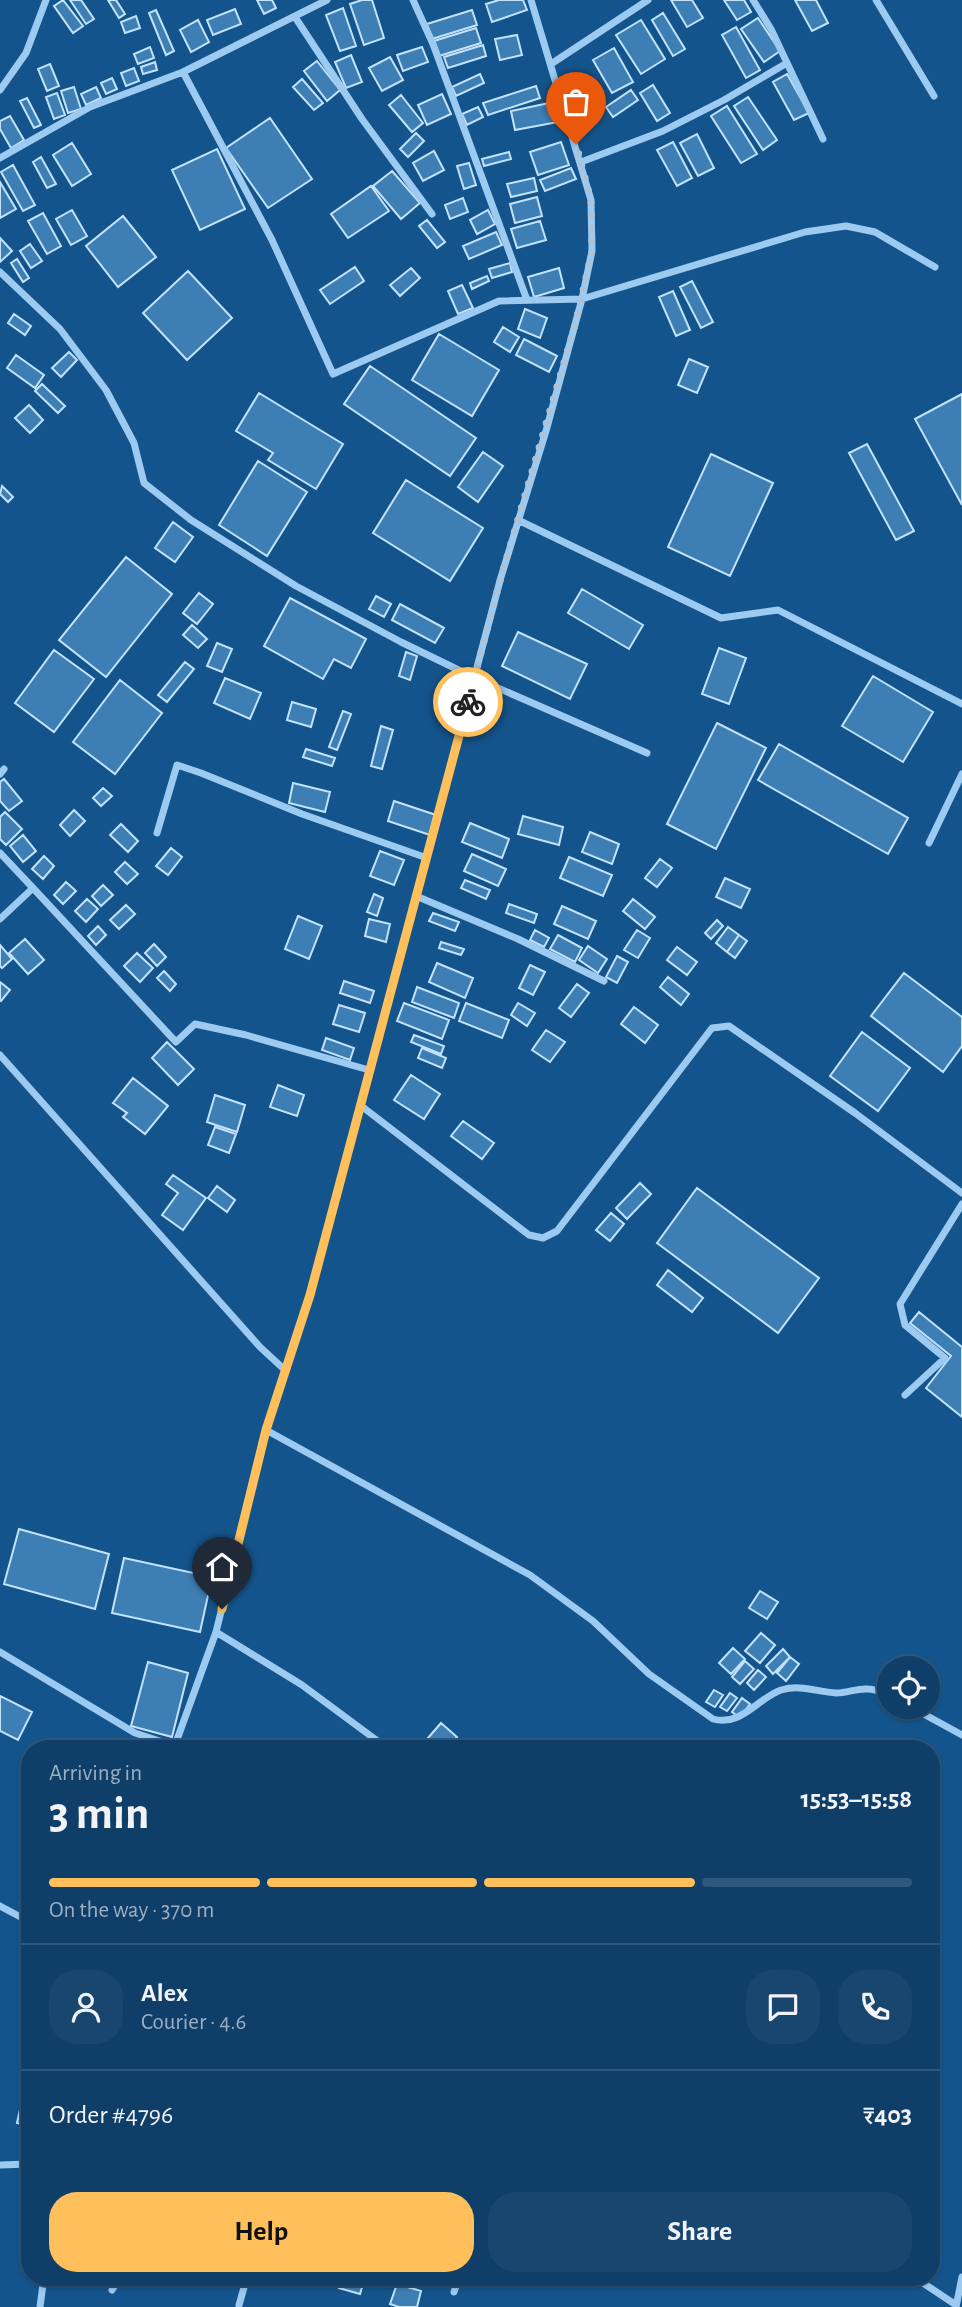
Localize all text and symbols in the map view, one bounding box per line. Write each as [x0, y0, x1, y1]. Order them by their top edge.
pin [546, 72, 606, 144]
icon: bag [557, 83, 595, 121]
courier [433, 667, 503, 737]
icon: bike [449, 683, 487, 721]
pin [192, 1537, 252, 1609]
icon: home [203, 1548, 241, 1586]
map controls [877, 1656, 940, 1719]
button: locate [877, 1656, 940, 1719]
text: Arriving in [49, 1762, 142, 1785]
text: 15:53–15:58 [800, 1786, 912, 1812]
text: 3 min [49, 1791, 149, 1837]
text: On the way · 370 m [49, 1899, 215, 1922]
button: person [49, 1970, 123, 2044]
button: chat [746, 1970, 820, 2044]
button: phone [838, 1970, 912, 2044]
text: Alex [141, 1980, 188, 2006]
text: Courier · 4.6 [141, 2011, 246, 2034]
text: Order #4796 [49, 2102, 173, 2128]
text: ₹403 [863, 2102, 912, 2128]
button: Help [49, 2192, 474, 2272]
button: Share [488, 2192, 912, 2272]

